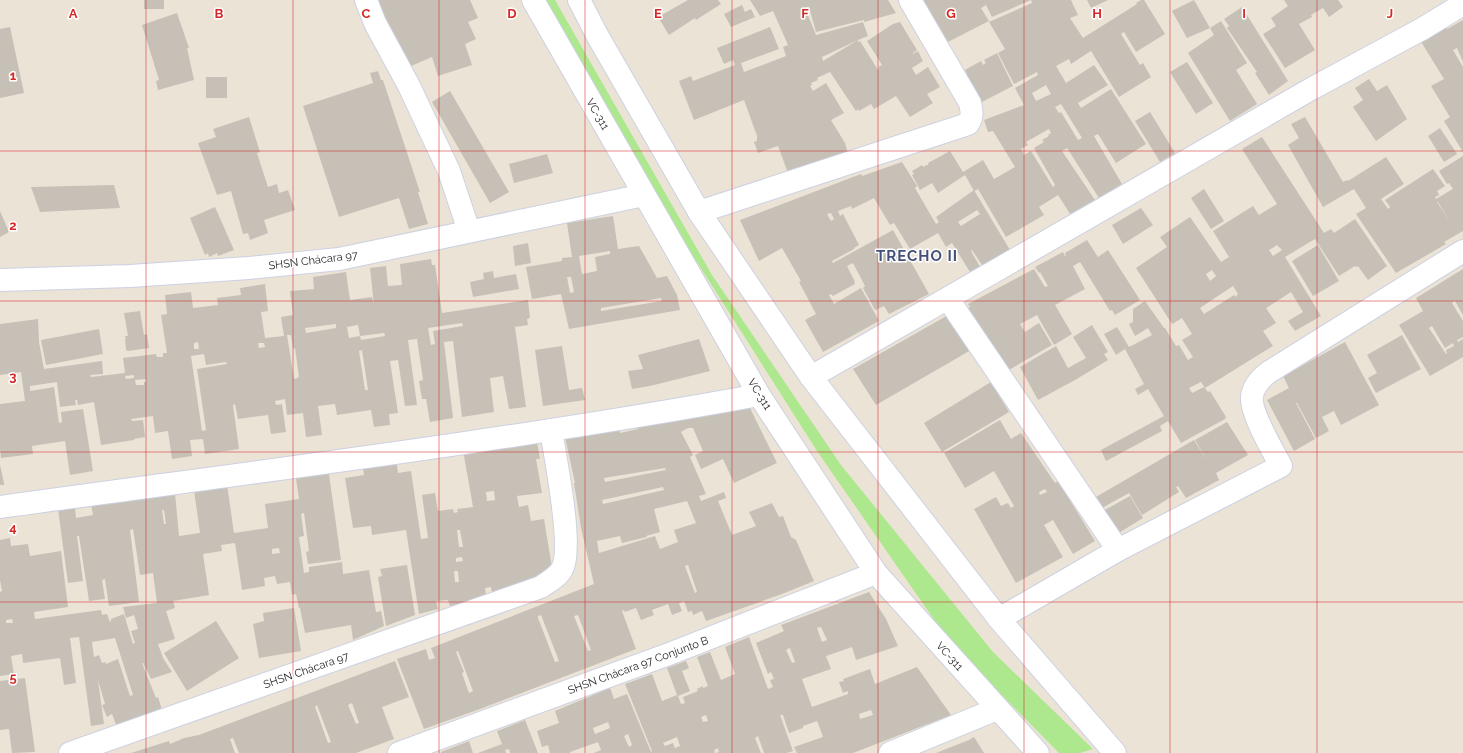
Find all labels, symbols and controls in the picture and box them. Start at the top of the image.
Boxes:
text: A [69,6,78,21]
text: B [215,6,224,21]
text: C [362,6,371,21]
text: D [507,6,517,21]
text: E [654,6,662,21]
text: F [801,6,809,21]
text: G [946,6,956,21]
text: H [1092,6,1102,21]
text: I [1242,6,1246,21]
text: J [1387,6,1393,21]
text: 1 [10,68,17,83]
street label: VC-311 [583,96,612,133]
text: 2 [9,218,17,233]
district label: TRECHO II [876,247,958,265]
street label: SHSN Chácara 97 [268,249,358,272]
text: 3 [9,369,17,384]
street label: VC-311 [745,376,774,412]
text: 4 [9,520,17,535]
street label: SHSN Chácara 97 Conjunto B [566,634,710,697]
street label: VC-311 [933,639,966,674]
street label: SHSN Chácara 97 [262,650,351,691]
text: 5 [9,670,17,685]

